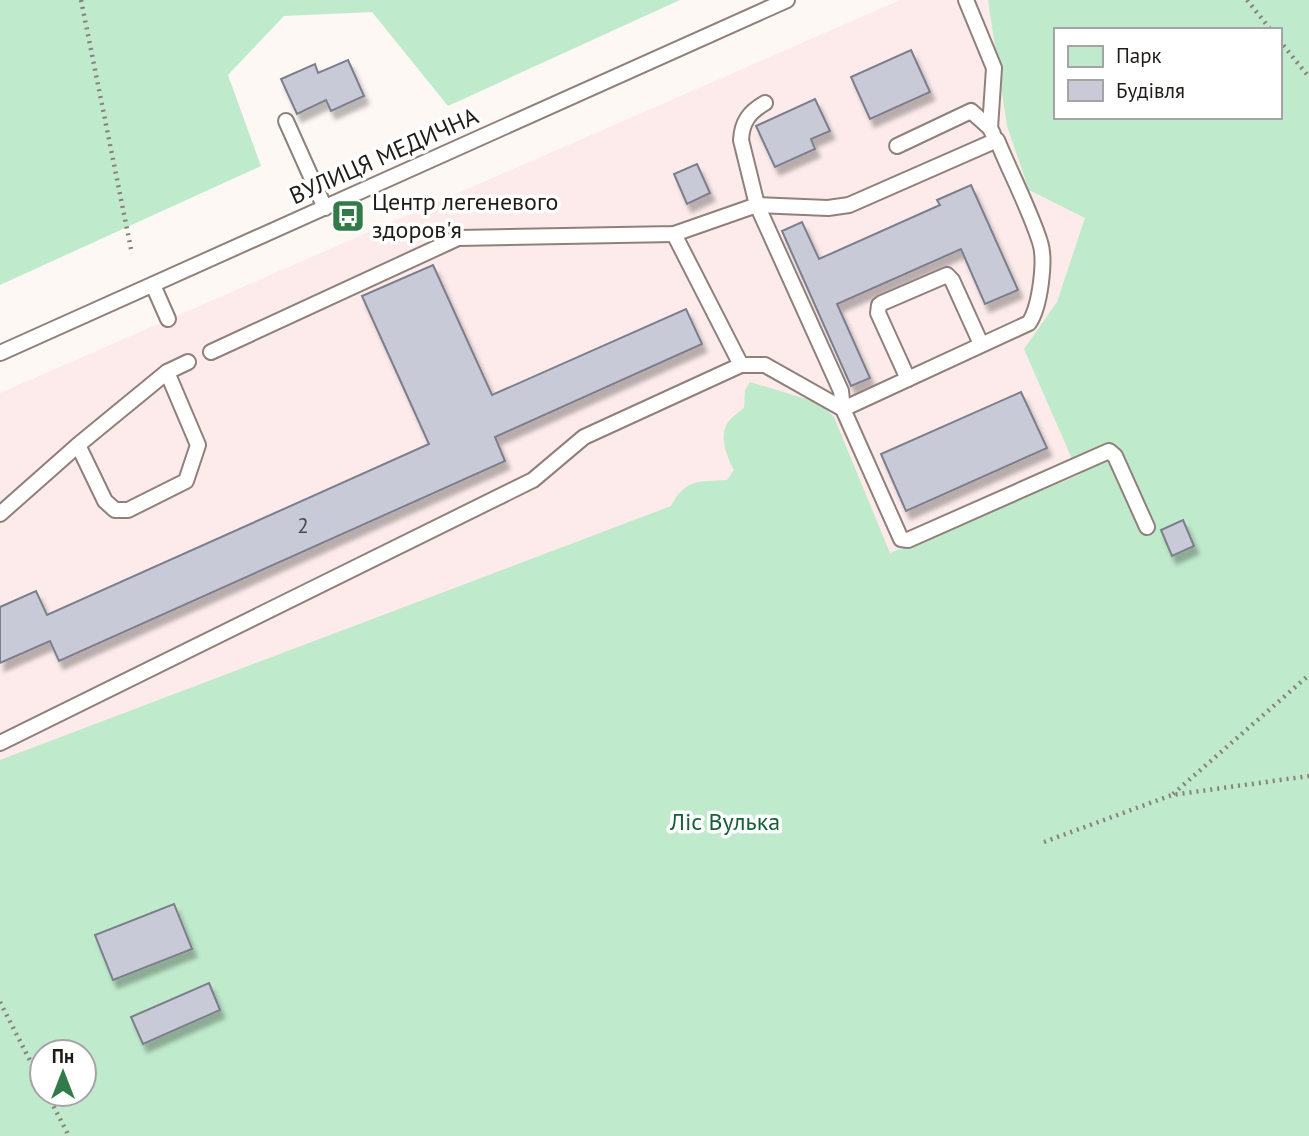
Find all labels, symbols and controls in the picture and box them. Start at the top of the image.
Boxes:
legend [1054,28,1281,119]
text: Парк [1116,42,1162,69]
text: Будівля [1116,77,1185,104]
street label: ВУЛИЦЯ МЕДИЧНА [285,100,483,211]
place label: Центр легеневого здоров'я [372,186,558,245]
bus stop icon: Центр легеневого здоров'я [329,197,367,235]
house number: 2 [297,512,309,539]
park label: Ліс Вулька [669,806,780,837]
north arrow [28,1038,98,1108]
text: Пн [52,1044,74,1068]

